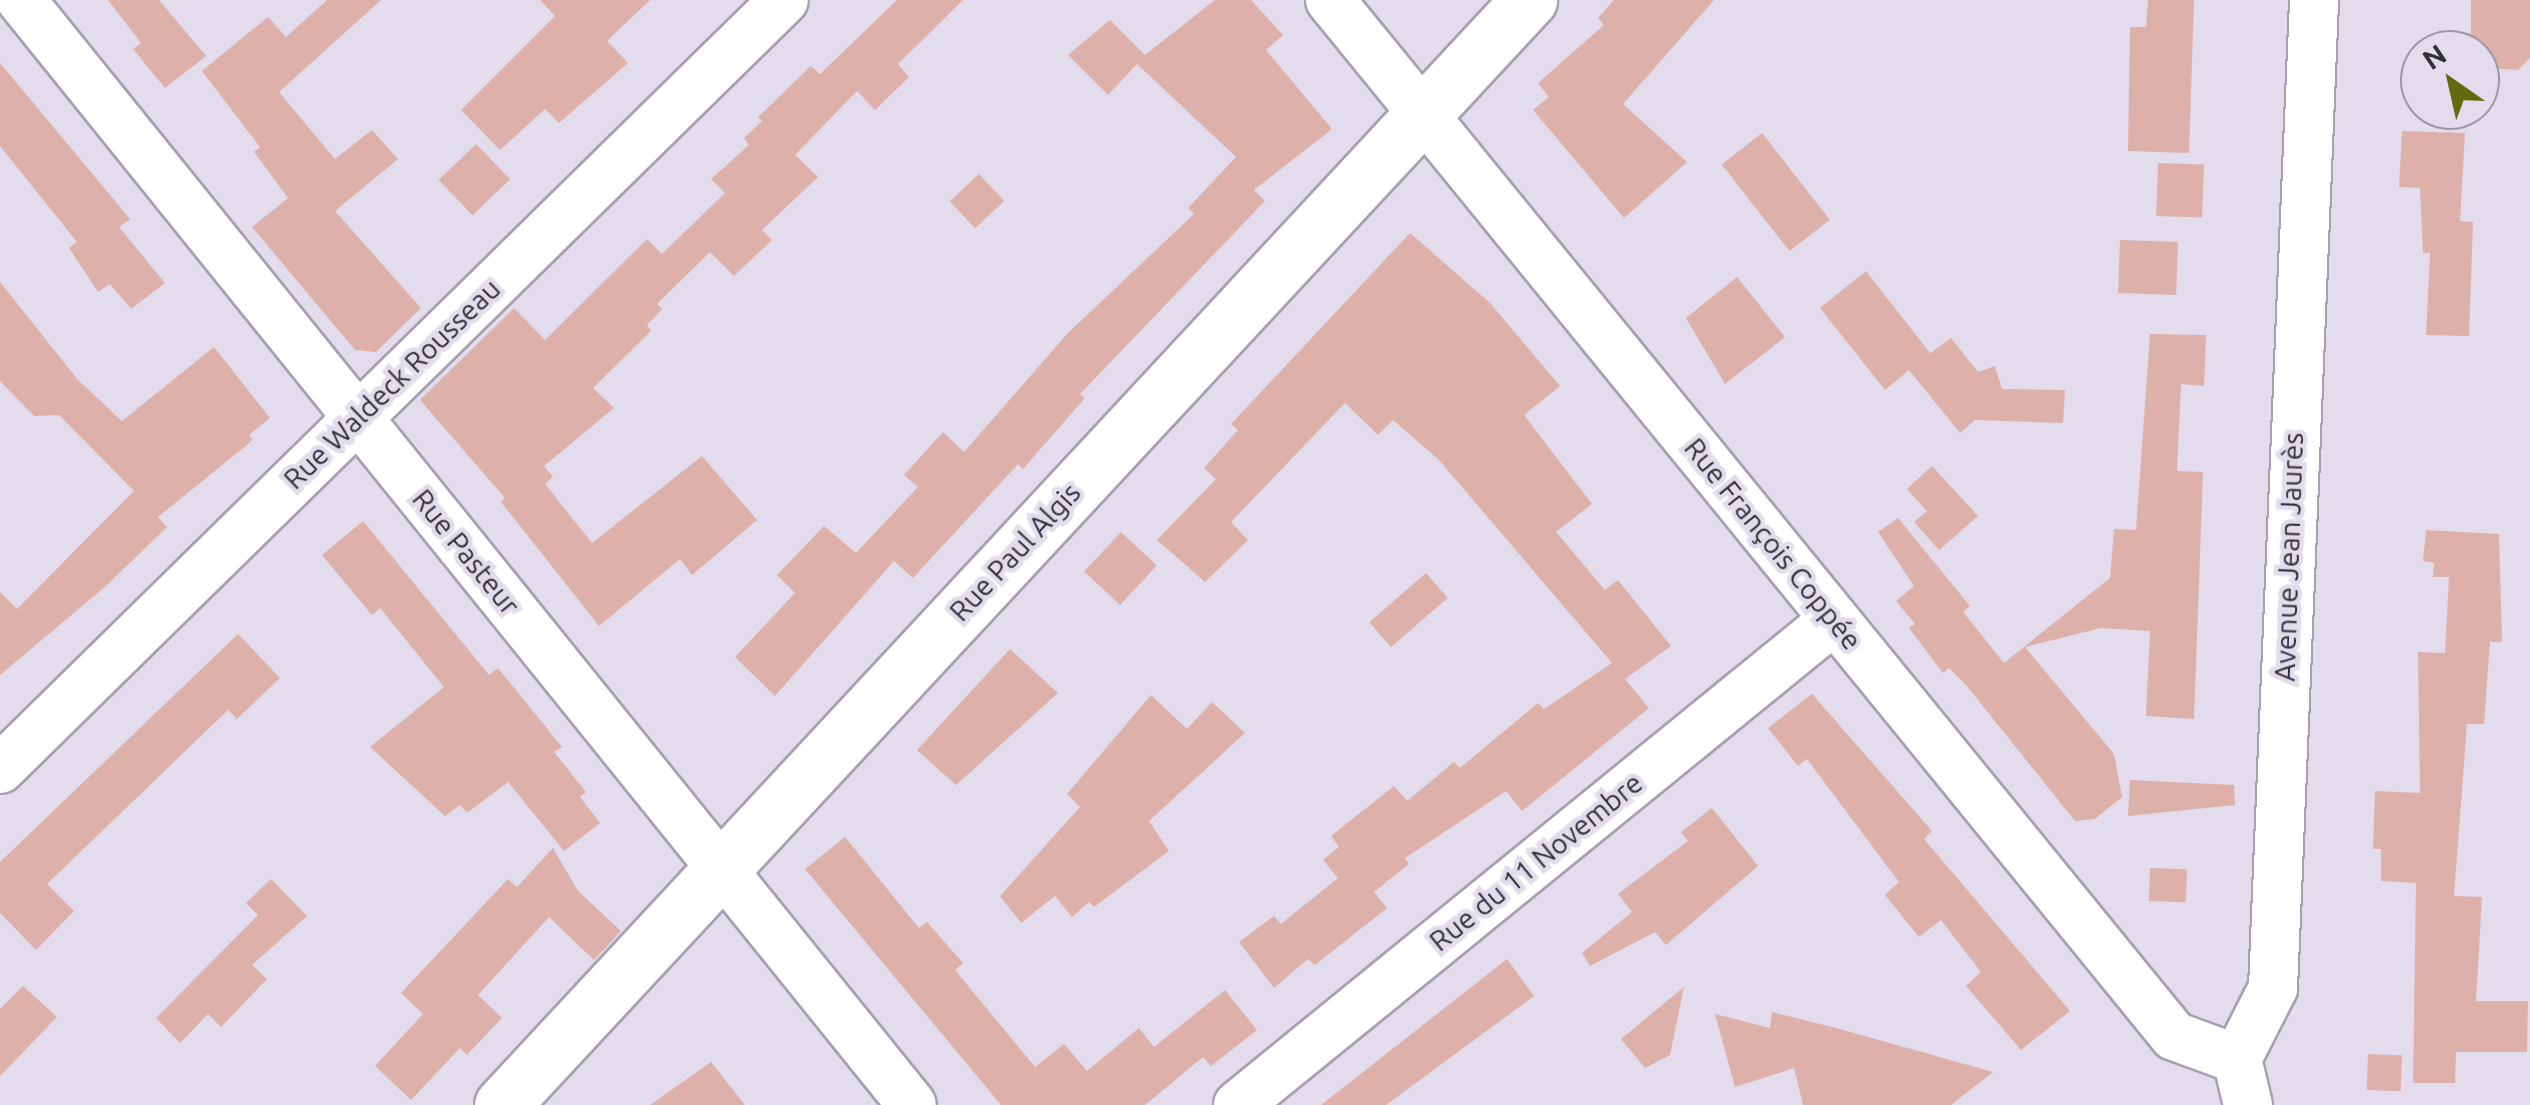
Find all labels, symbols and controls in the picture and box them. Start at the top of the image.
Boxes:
north arrow [2400,30,2500,130]
text: N [2417,38,2451,75]
street label: Rue Waldeck Rousseau [277,272,507,496]
street label: Rue François Coppée [1677,431,1869,657]
street label: Avenue Jean Jaurès [2268,432,2310,682]
street label: Rue Paul Algis [943,476,1087,628]
street label: Rue Pasteur [405,483,527,621]
street label: Rue du 11 Novembre [1423,766,1649,958]

